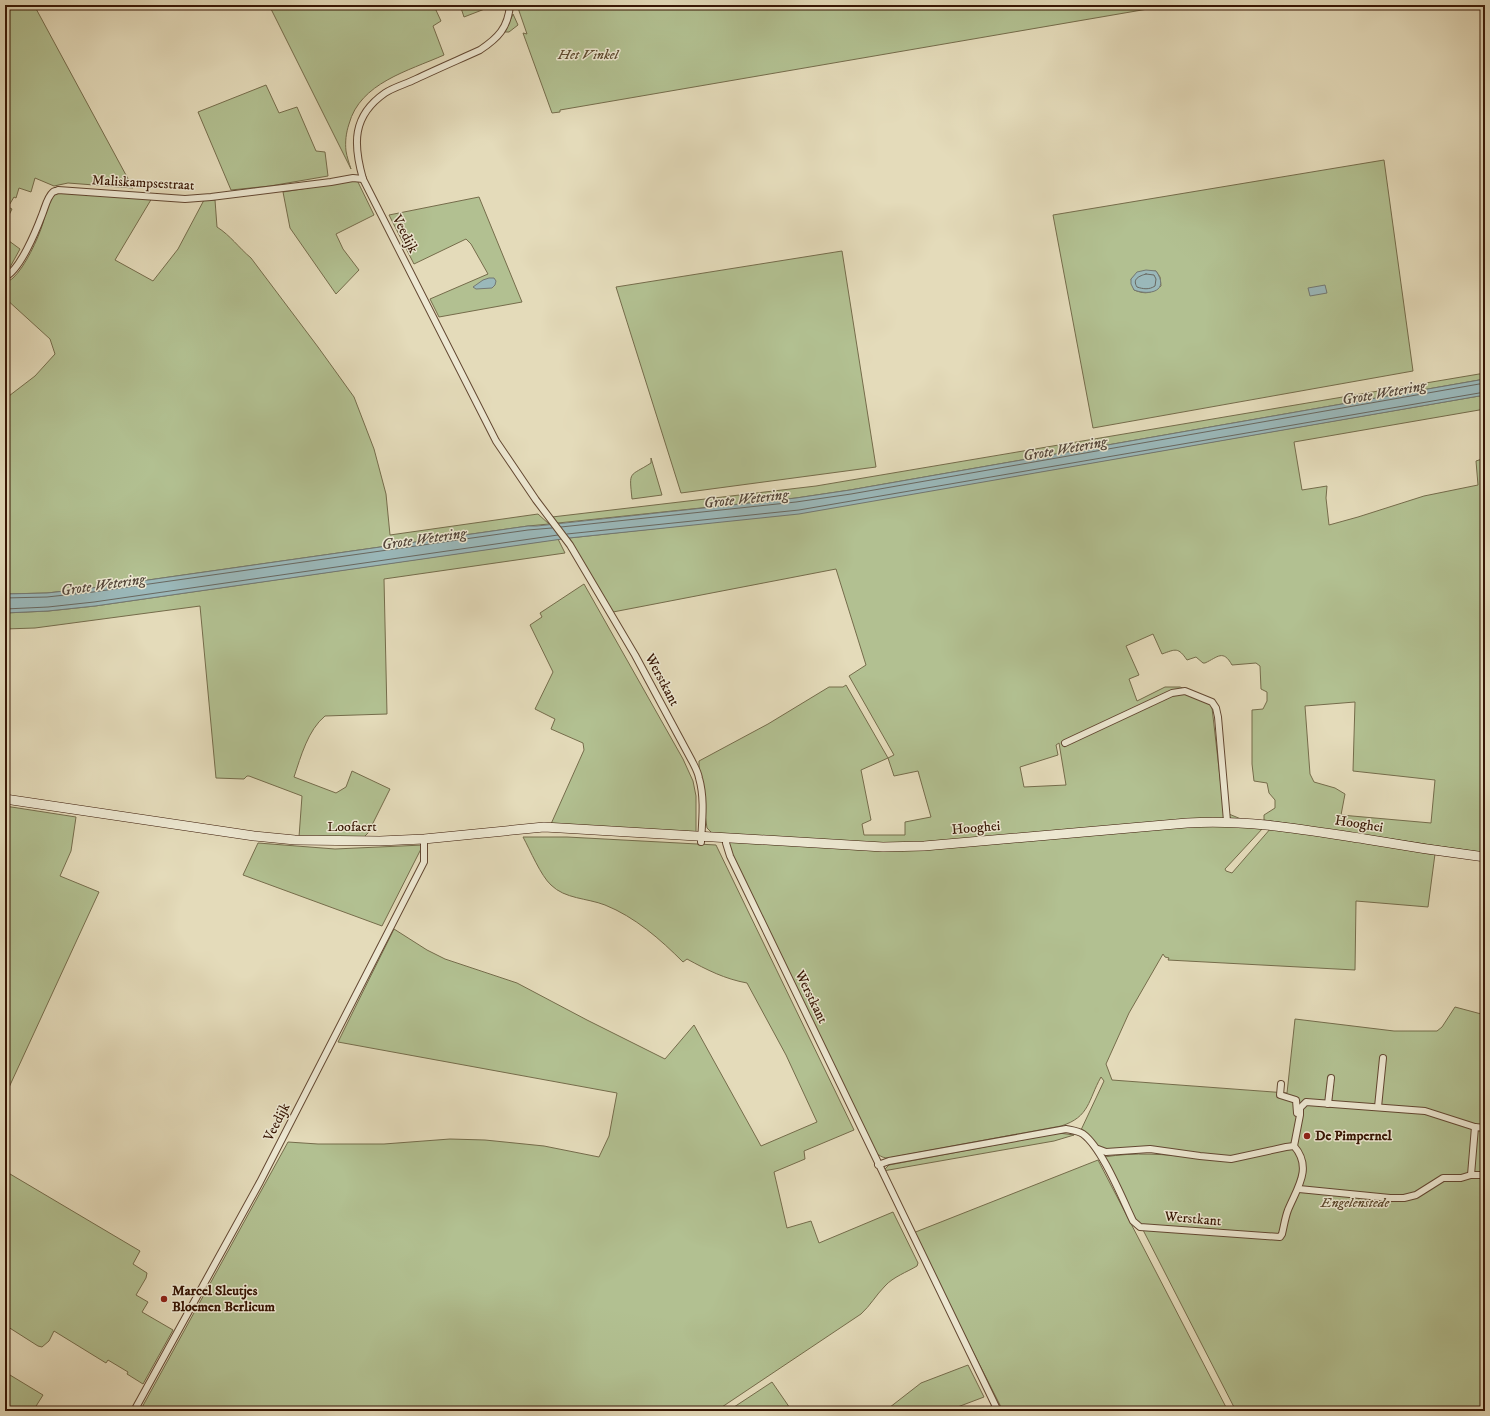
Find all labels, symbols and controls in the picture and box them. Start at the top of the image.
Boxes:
park label: Het Vinkel [557,46,620,64]
street label: Maliskampsestraat [91,171,195,195]
street label: Veedijk [387,211,422,256]
water label: Grote Wetering [1340,376,1429,410]
water label: Grote Wetering [1021,432,1110,466]
water label: Grote Wetering [703,485,791,513]
water label: Grote Wetering [381,523,469,554]
water label: Grote Wetering [60,569,148,600]
street label: Werstkant [640,650,684,710]
street label: Hooghei [1334,811,1385,837]
street label: Hooghei [951,817,1001,839]
street label: Loofaert [327,818,377,836]
street label: Werstkant [790,967,832,1027]
street label: Veedijk [259,1100,294,1145]
place label: De Pimpernel [1315,1127,1393,1145]
marker: De Pimpernel [1302,1131,1312,1141]
park label: Engelenstede [1320,1194,1390,1212]
street label: Werstkant [1163,1207,1223,1230]
place label: Marcel Sleutjes Bloemen Berlicum [172,1282,276,1316]
marker: Marcel Sleutjes Bloemen Berlicum [159,1294,169,1304]

